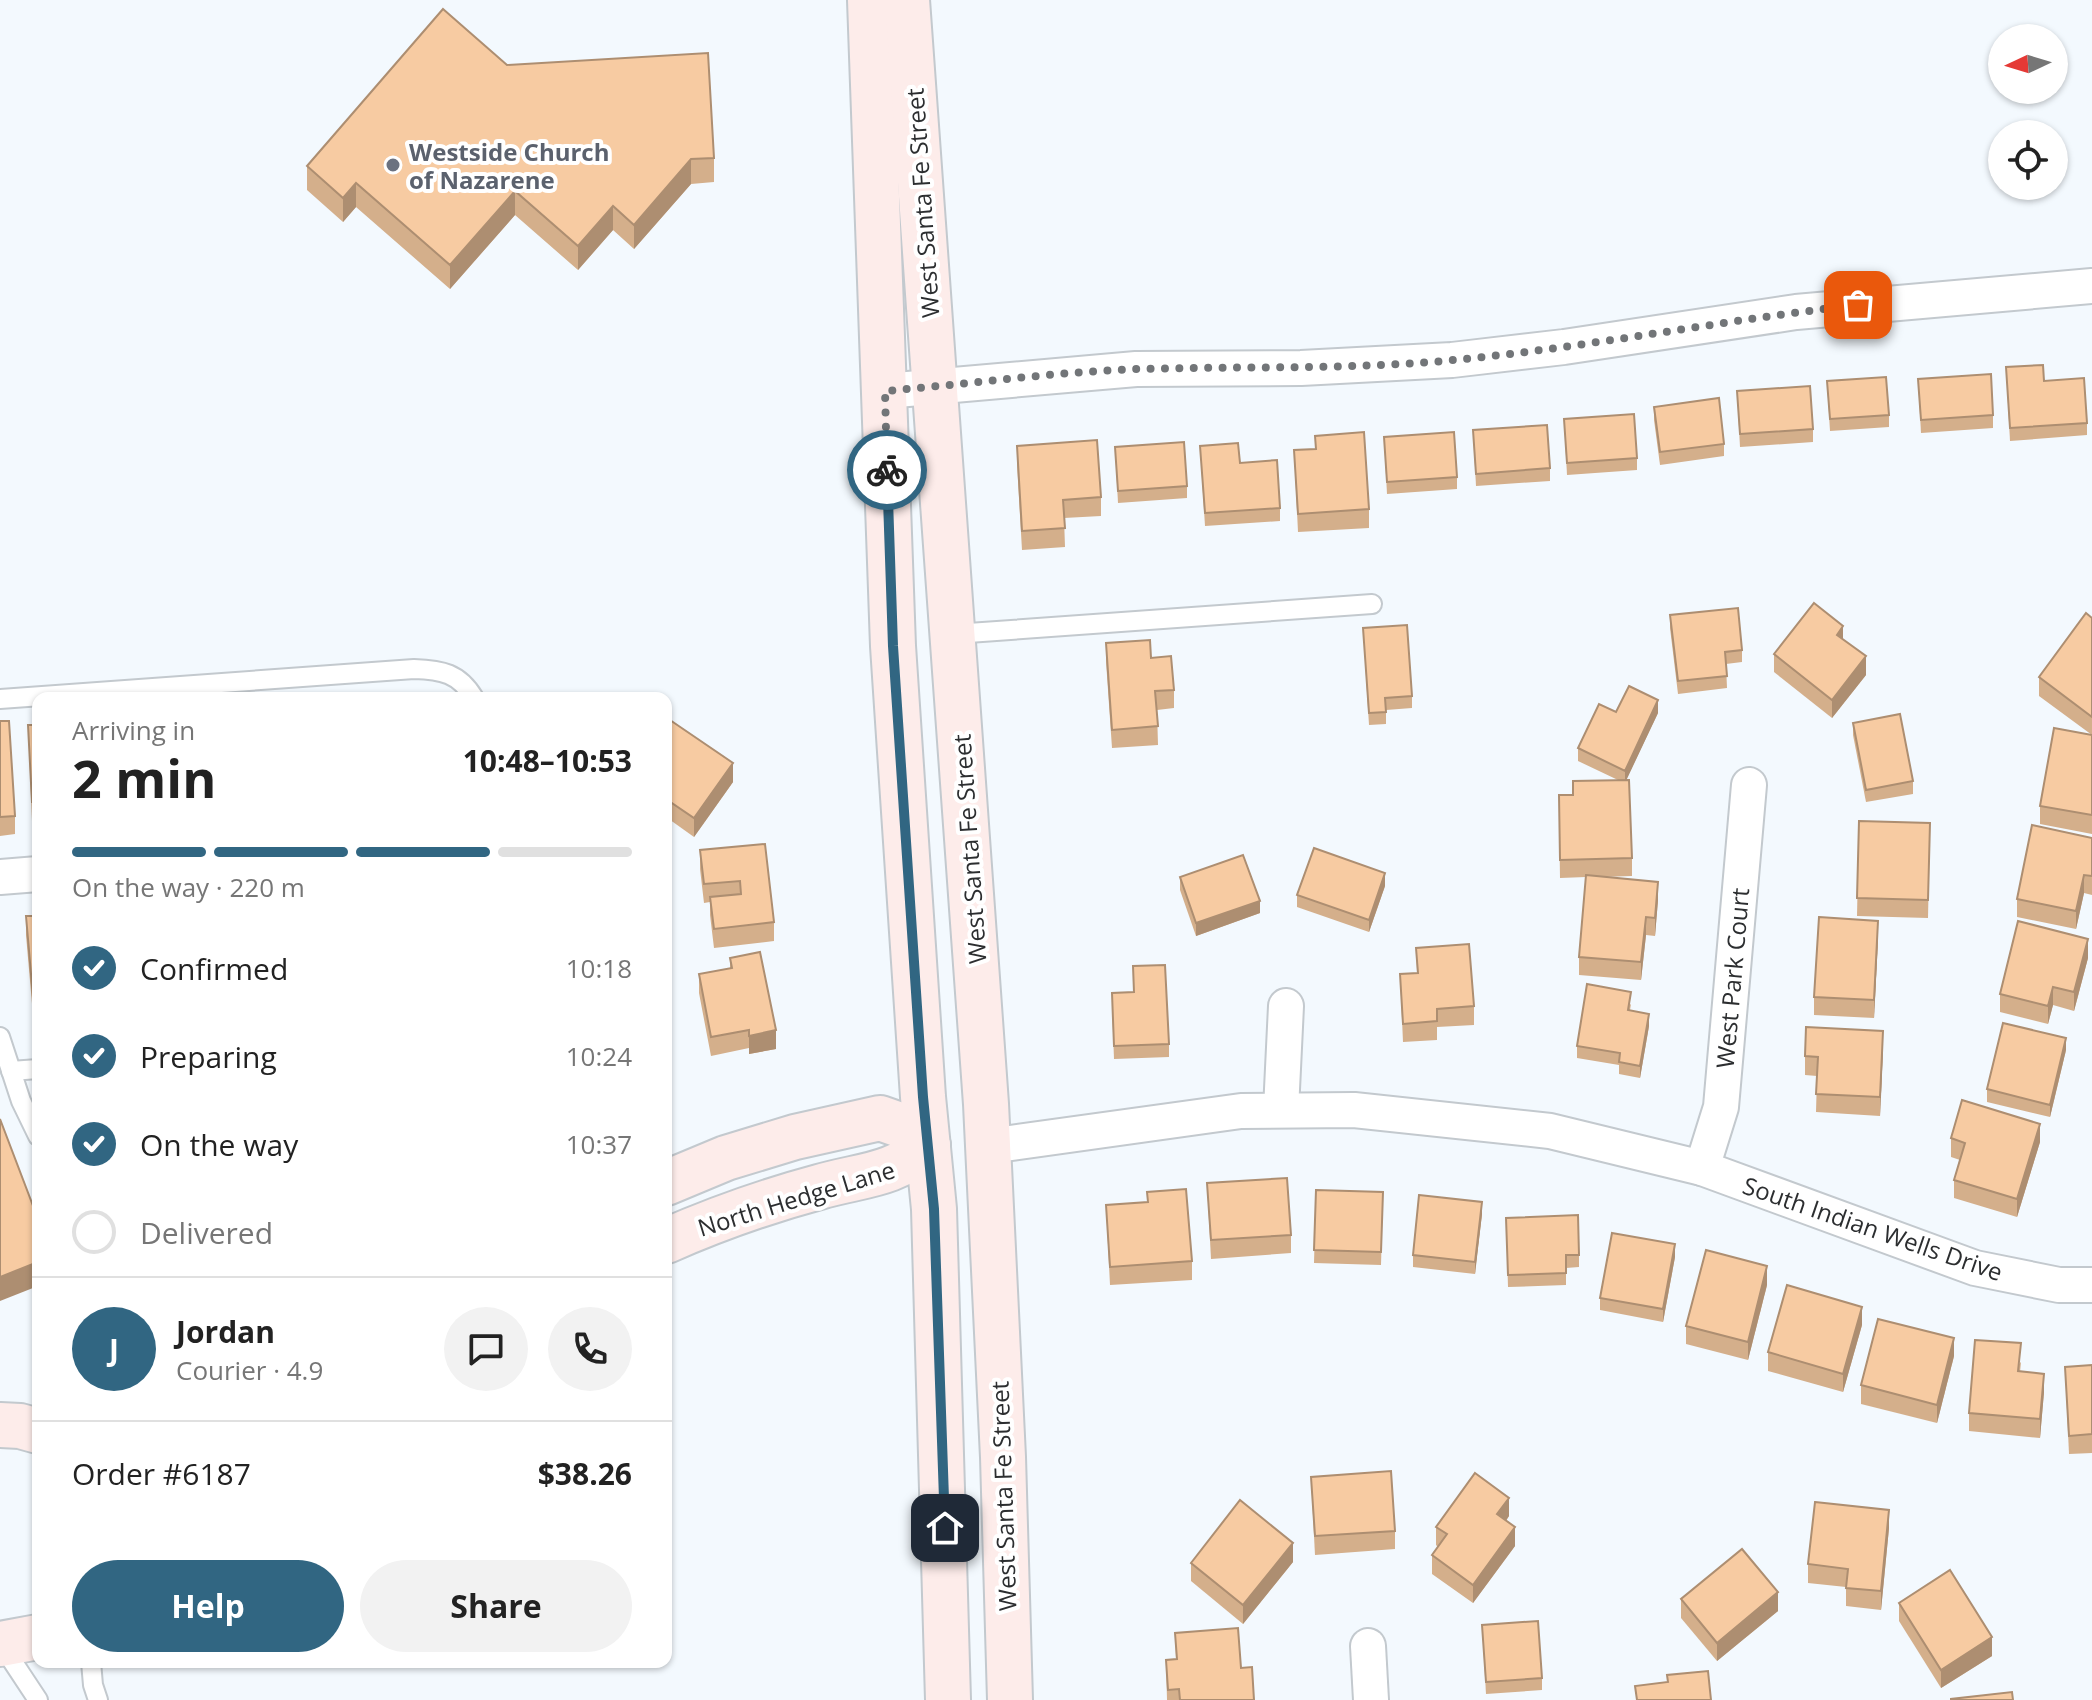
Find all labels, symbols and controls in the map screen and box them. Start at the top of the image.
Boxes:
north arrow [1988,24,2068,104]
map controls [1988,24,2068,200]
street label: West Santa Fe Street [898,87,946,319]
button: locate [1988,120,2068,200]
place label: Westside Church of Nazarene [409,135,609,196]
marker: Westside Church of Nazarene [384,156,402,174]
pin [1824,271,1892,339]
icon: bag [1836,283,1880,327]
courier [847,430,927,510]
icon: bike [865,448,909,492]
text: Arriving in [72,712,195,748]
street label: West Santa Fe Street [945,733,993,965]
text: 10:48–10:53 [463,740,632,781]
text: 2 min [72,742,216,813]
text: On the way · 220 m [72,869,305,905]
street label: West Park Court [1708,886,1756,1070]
icon: check [72,946,116,990]
text: Confirmed [140,948,288,989]
text: 10:18 [566,950,632,986]
icon: check [72,1034,116,1078]
text: Preparing [140,1036,277,1077]
text: 10:24 [566,1038,632,1074]
icon: check [72,1122,116,1166]
text: On the way [140,1124,298,1165]
text: 10:37 [566,1126,632,1162]
street label: North Hedge Lane [693,1152,899,1244]
street label: South Indian Wells Drive [1739,1168,2007,1288]
text: Delivered [140,1212,273,1253]
button: chat [444,1307,528,1391]
button: phone [548,1307,632,1391]
text: Jordan [176,1311,275,1352]
text: J [109,1329,119,1370]
text: Courier · 4.9 [176,1352,323,1388]
street label: West Santa Fe Street [982,1380,1024,1612]
text: Order #6187 [72,1453,251,1494]
text: $38.26 [538,1453,632,1494]
pin [911,1494,979,1562]
icon: home [923,1506,967,1550]
button: Help [72,1560,344,1652]
button: Share [360,1560,632,1652]

